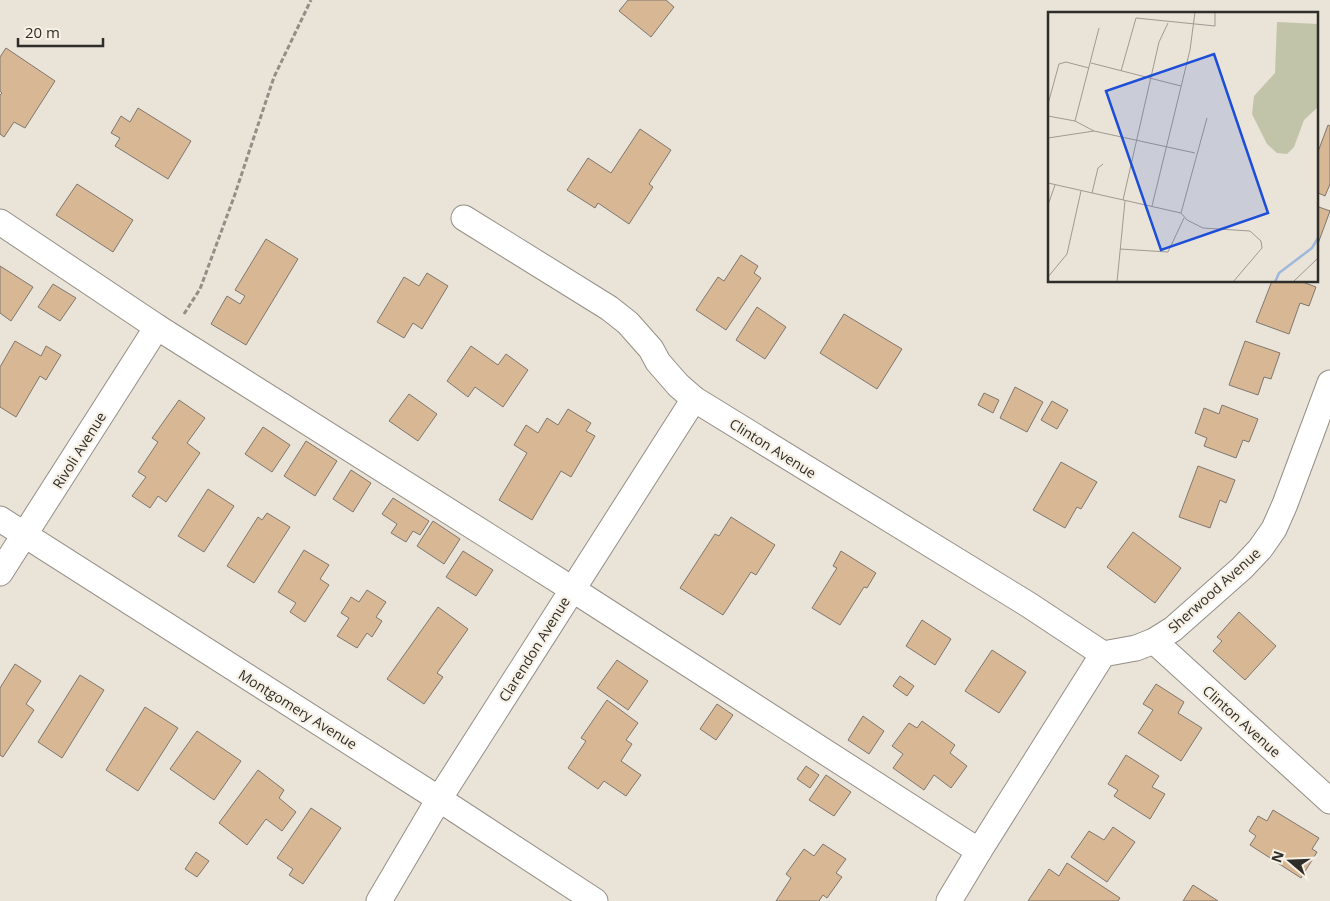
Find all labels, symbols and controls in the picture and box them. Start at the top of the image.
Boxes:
inset map [1048,12,1318,282]
scale bar [18,15,102,47]
text: 20 m [25,22,60,42]
street label: Rivoli Avenue [48,408,110,492]
street label: Clinton Avenue [726,414,820,482]
street label: Sherwood Avenue [1164,543,1264,637]
street label: Clarendon Avenue [494,593,574,705]
street label: Montgomery Avenue [235,665,361,753]
street label: Clinton Avenue [1199,681,1285,761]
north arrow [1265,836,1315,886]
text: N [1266,848,1288,865]

